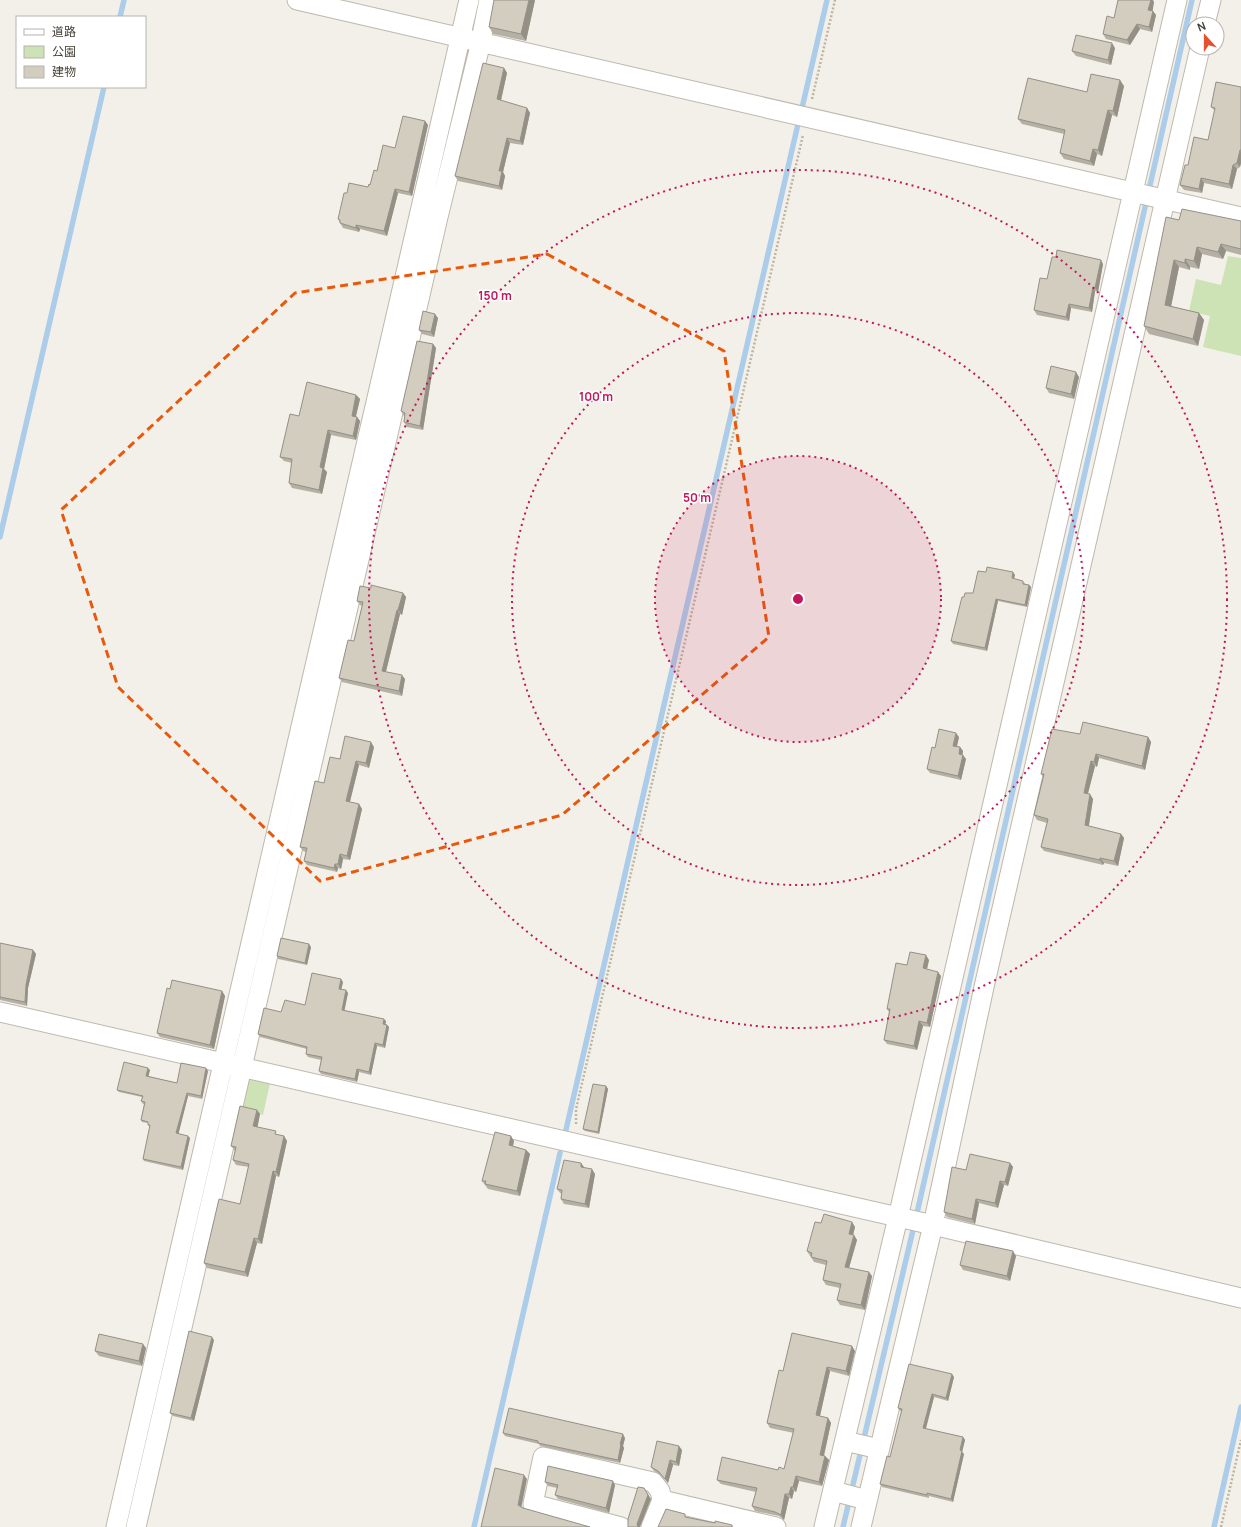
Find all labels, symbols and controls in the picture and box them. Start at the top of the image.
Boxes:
legend [16,16,146,88]
north arrow [1185,16,1225,56]
text: N [1195,18,1208,35]
text: 道路 [52,23,76,40]
text: 公園 [52,43,76,60]
text: 建物 [52,63,76,80]
text: 150 m [478,287,512,304]
text: 100 m [579,388,613,405]
text: 50 m [683,489,711,506]
centre of rings [791,592,805,606]

